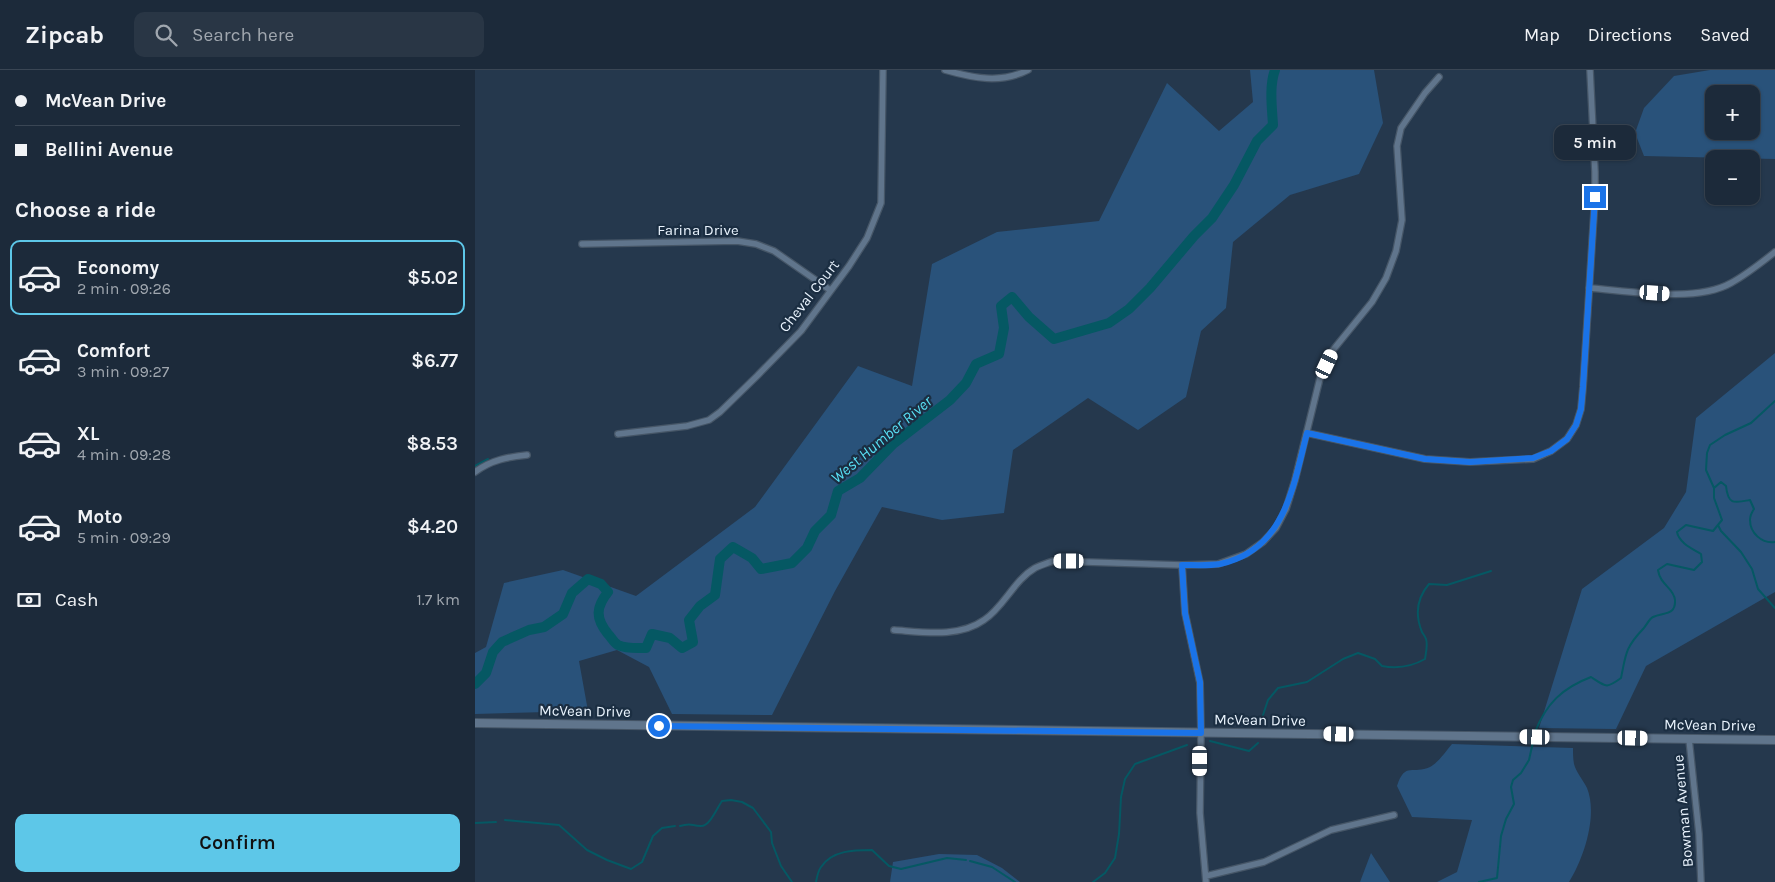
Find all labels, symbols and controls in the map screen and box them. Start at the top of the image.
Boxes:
search box [134,12,484,57]
text: Zipcab [25,21,104,49]
icon: search [152,21,180,49]
text: Search here [192,24,294,46]
text: Map [1524,24,1560,46]
text: Directions [1588,24,1672,46]
text: Saved [1700,24,1750,46]
map controls [1705,85,1760,205]
button: + [1705,85,1760,140]
text: McVean Drive [45,90,166,112]
callout: 5 min [1554,124,1636,160]
text: 5 min [1573,133,1617,152]
text: Bellini Avenue [45,139,173,161]
button: − [1705,150,1760,205]
route end [1584,186,1606,208]
text: Choose a ride [15,197,156,223]
street label: Farina Drive [657,221,739,239]
icon: car [17,255,62,300]
street label: Cheval Court [775,256,843,336]
text: Economy [77,257,159,279]
text: $5.02 [407,267,458,289]
text: 2 min · 09:26 [77,279,171,298]
car [1639,284,1670,302]
icon: car [17,338,62,383]
text: Comfort [77,340,151,362]
car [1313,347,1340,381]
text: $6.77 [411,350,458,372]
text: 3 min · 09:27 [77,362,169,381]
water label: West Humber River [827,391,936,487]
icon: car [17,421,62,466]
text: XL [77,423,99,445]
text: $8.53 [407,433,458,455]
text: 4 min · 09:28 [77,445,171,464]
icon: car [17,504,62,549]
text: Moto [77,506,123,528]
text: $4.20 [407,516,458,538]
text: 5 min · 09:29 [77,528,171,547]
car [1054,554,1084,569]
icon: cash [15,586,43,614]
text: Cash [55,589,99,611]
text: 1.7 km [417,590,460,609]
street label: McVean Drive [539,701,631,721]
street label: McVean Drive [1214,710,1306,730]
route start [648,715,670,737]
street label: McVean Drive [1664,715,1756,735]
car [1323,726,1354,742]
car [1519,729,1550,745]
car [1617,730,1648,746]
car [1192,746,1207,776]
street label: Bowman Avenue [1669,754,1697,868]
button: Confirm [15,814,460,872]

